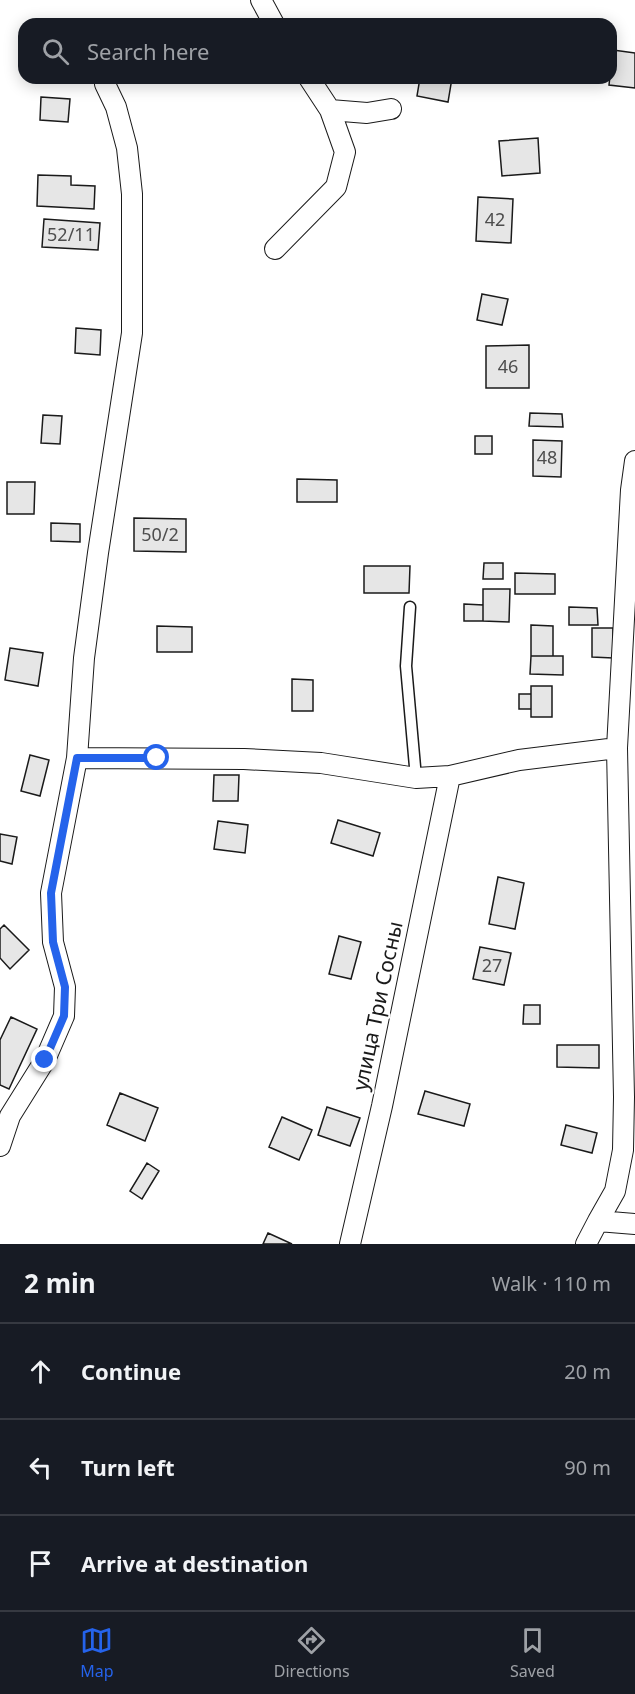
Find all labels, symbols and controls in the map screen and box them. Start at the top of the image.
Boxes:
search box [18,18,617,84]
icon: search [39,35,72,68]
text: Search here [87,36,209,66]
house number: 42 [485,207,505,231]
house number: 52/11 [47,222,95,246]
house number: 46 [498,354,518,378]
house number: 48 [537,445,557,469]
house number: 50/2 [141,522,179,546]
route start [143,744,169,770]
street label: улица Три Сосны [345,919,409,1093]
house number: 27 [482,953,502,977]
route end [31,1046,57,1072]
text: 2 min [24,1265,96,1301]
text: Walk · 110 m [492,1270,611,1297]
icon: ahead [24,1355,57,1388]
text: Continue [81,1356,181,1386]
text: 20 m [564,1358,611,1385]
icon: left [24,1451,57,1484]
text: Turn left [81,1452,175,1482]
text: 90 m [564,1454,611,1481]
icon: arrive [24,1547,57,1580]
text: Arrive at destination [81,1548,308,1578]
tab: Map [80,1624,113,1682]
tab: Directions [274,1624,350,1682]
tab: Saved [510,1624,555,1682]

